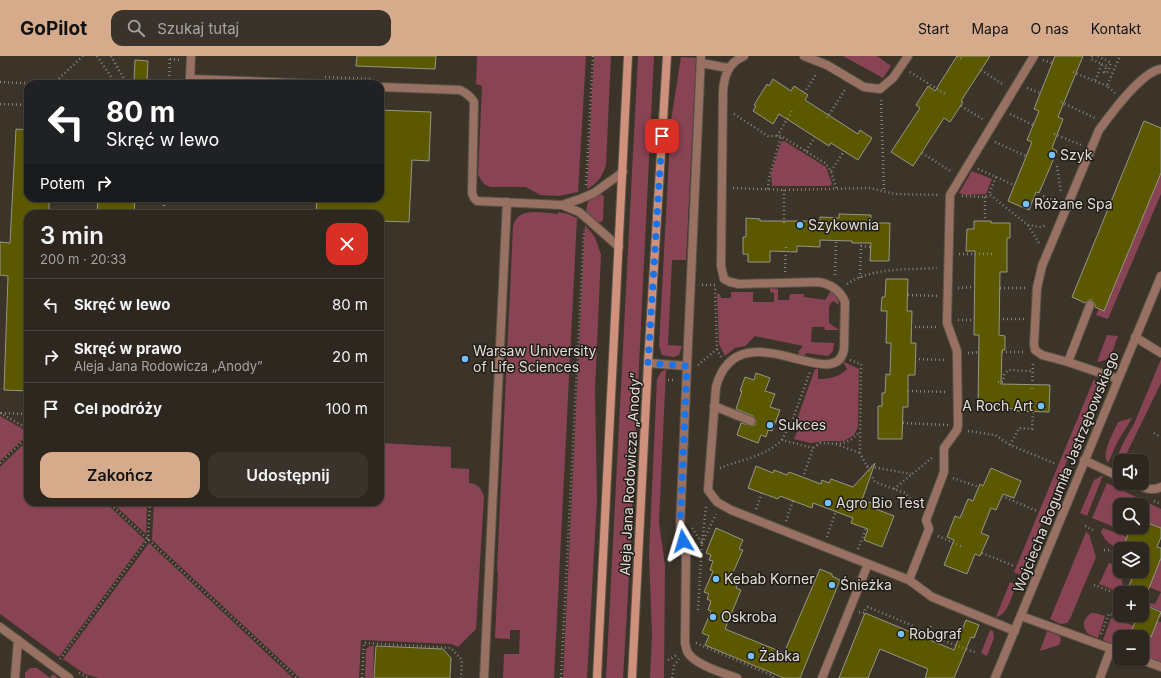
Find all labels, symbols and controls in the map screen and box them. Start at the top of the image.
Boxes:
search box [111,10,391,46]
text: GoPilot [20,17,87,40]
icon: search [125,17,147,39]
text: Szukaj tutaj [157,19,239,38]
text: Start [918,20,949,37]
text: Mapa [971,20,1009,37]
text: O nas [1031,20,1069,37]
text: Kontakt [1091,20,1141,37]
text: 80 m [106,95,175,129]
icon: left [40,96,92,148]
pin [645,119,679,153]
icon: arrive [651,125,673,147]
text: Skręć w lewo [106,129,219,150]
place label: Szyk [1060,146,1093,163]
marker: Szyk [1047,150,1057,160]
icon: right [93,172,115,194]
text: Potem [40,174,85,193]
place label: Różane Spa [1034,195,1113,212]
marker: Różane Spa [1021,199,1031,209]
place label: Szykownia [808,216,879,233]
marker: Szykownia [795,220,805,230]
text: 3 min [40,221,104,250]
button: close [326,223,368,265]
text: 200 m · 20:33 [40,251,126,267]
icon: left [40,294,62,316]
text: Skręć w lewo [74,295,170,314]
text: 80 m [332,295,368,314]
text: Skręć w prawo [74,339,182,358]
place label: Warsaw University of Life Sciences [473,342,597,375]
icon: right [40,346,62,368]
text: 20 m [332,347,368,366]
street label: Wojciecha Bogumiła Jastrzębowskiego [1009,349,1122,595]
marker: Warsaw University of Life Sciences [460,354,470,364]
text: Aleja Jana Rodowicza „Anody” [74,358,263,374]
street label: Aleja Jana Rodowicza „Anody” [616,372,643,576]
place label: A Roch Art [962,397,1033,414]
icon: arrive [40,398,62,420]
text: Cel podróży [74,399,162,418]
text: 100 m [326,399,368,418]
marker: A Roch Art [1036,401,1046,411]
place label: Sukces [778,416,826,433]
marker: Sukces [765,420,775,430]
button: Zakończ [40,452,200,498]
button: Udostępnij [208,452,368,498]
map controls [1113,454,1149,666]
button: sound [1113,454,1149,490]
place label: Agro Bio Test [836,494,925,511]
marker: Agro Bio Test [823,498,833,508]
button: search [1113,498,1149,534]
position arrow [662,520,704,562]
button: layers [1113,542,1149,578]
place label: Kebab Korner [724,570,815,587]
marker: Kebab Korner [711,574,721,584]
place label: Śnieżka [840,576,892,593]
marker: Śnieżka [827,580,837,590]
button: + [1113,586,1149,622]
place label: Oskroba [721,608,777,625]
marker: Oskroba [708,612,718,622]
place label: Robgraf [909,625,962,642]
marker: Robgraf [896,629,906,639]
button: − [1113,630,1149,666]
place label: Żabka [759,647,800,664]
marker: Żabka [746,651,756,661]

